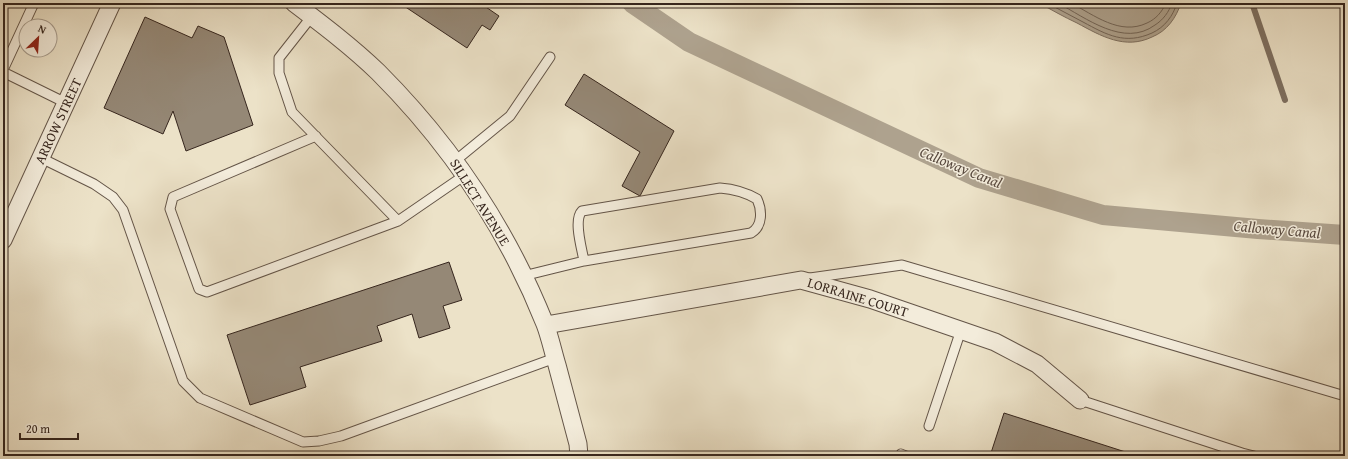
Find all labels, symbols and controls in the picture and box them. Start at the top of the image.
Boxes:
north arrow [18,18,58,58]
text: N [36,20,50,38]
street label: ARROW STREET [29,75,87,167]
water label: Calloway Canal [917,141,1006,193]
street label: SILLECT AVENUE [445,155,515,249]
water label: Calloway Canal [1233,215,1322,243]
street label: LORRAINE COURT [805,272,911,322]
scale bar [20,415,78,441]
text: 20 m [26,420,50,437]

